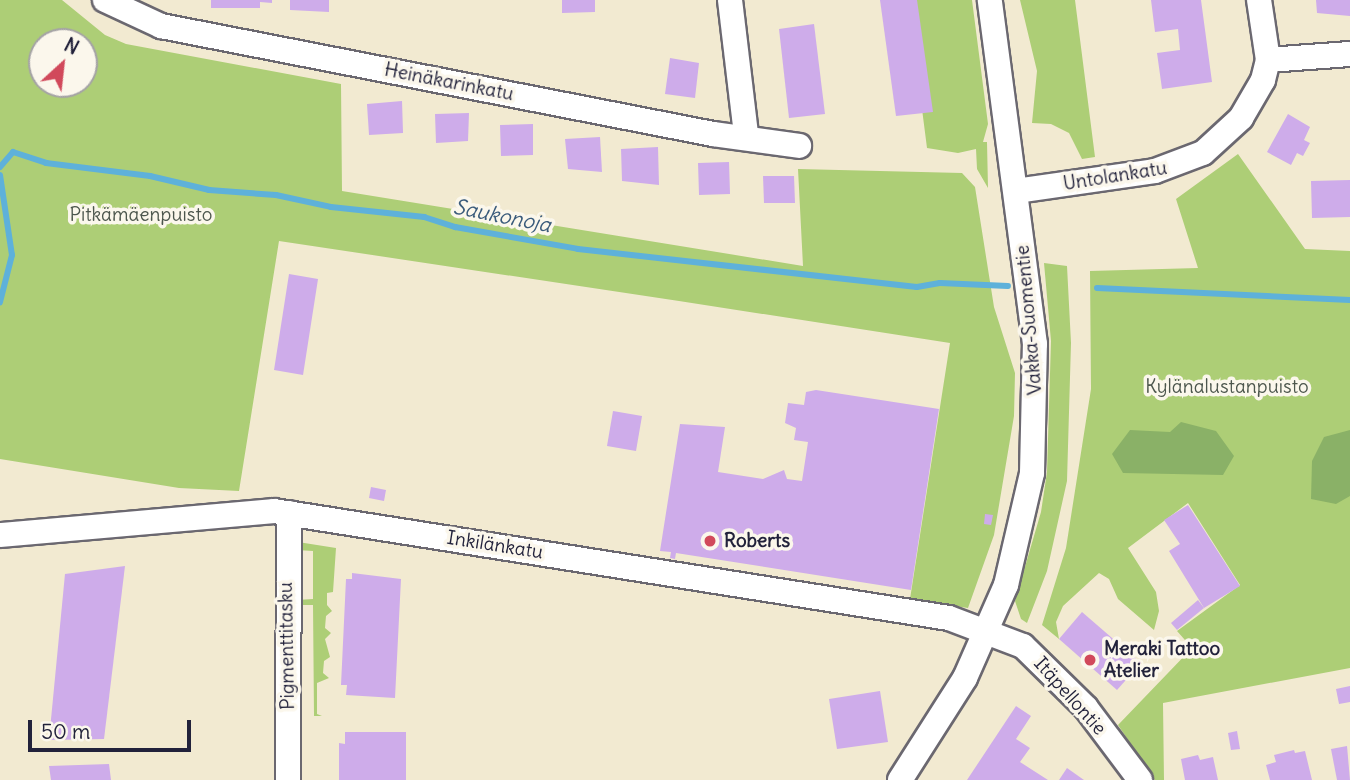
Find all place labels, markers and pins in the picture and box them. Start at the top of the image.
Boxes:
place label: Roberts [724,530,790,552]
marker: Roberts [702,533,718,549]
place label: Meraki Tattoo Atelier [1104,638,1220,682]
marker: Meraki Tattoo Atelier [1082,652,1098,668]

